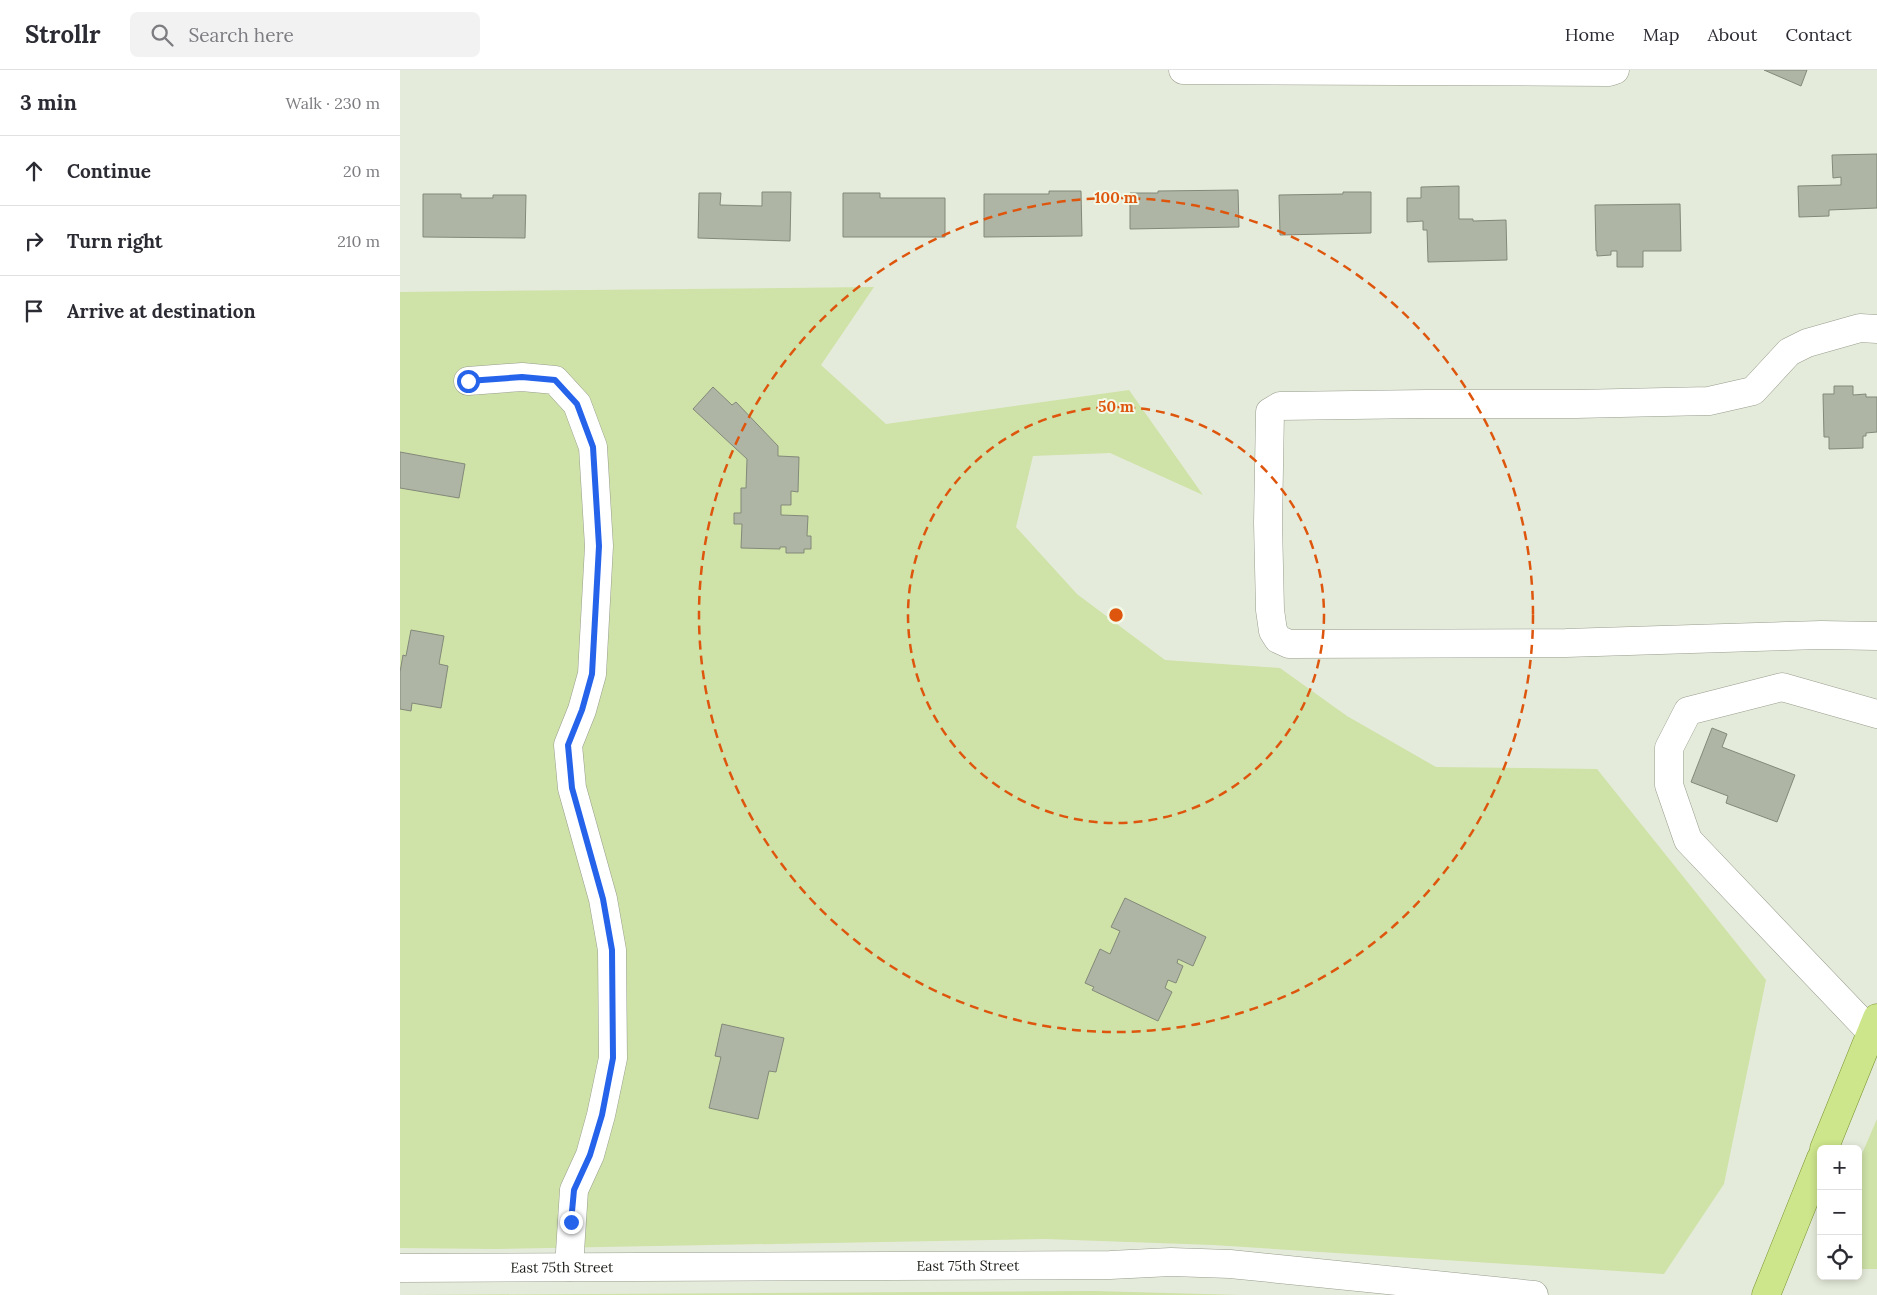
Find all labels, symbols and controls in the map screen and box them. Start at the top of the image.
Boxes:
search box [130,12,480,57]
text: Strollr [25,19,100,50]
icon: search [148,21,176,49]
text: Search here [188,23,294,47]
text: Home [1565,23,1615,46]
text: Map [1643,23,1679,46]
text: About [1707,23,1757,46]
text: Contact [1785,23,1852,46]
text: 3 min [20,89,77,116]
text: Walk · 230 m [285,93,380,113]
icon: ahead [20,157,48,185]
text: Continue [67,159,151,183]
text: 20 m [343,161,380,181]
text: 100 m [1095,188,1138,207]
icon: right [20,227,48,255]
text: Turn right [67,229,163,253]
text: 210 m [337,231,380,251]
icon: arrive [20,297,48,325]
text: Arrive at destination [67,299,256,323]
route start [457,370,480,393]
text: 50 m [1098,397,1134,416]
centre of rings [1107,606,1125,624]
map controls [1817,1145,1862,1280]
button: + [1817,1145,1862,1190]
button: − [1817,1190,1862,1235]
route end [560,1211,583,1234]
button: locate [1817,1235,1862,1280]
street label: East 75th Street [917,1256,1020,1275]
street label: East 75th Street [511,1258,614,1277]

